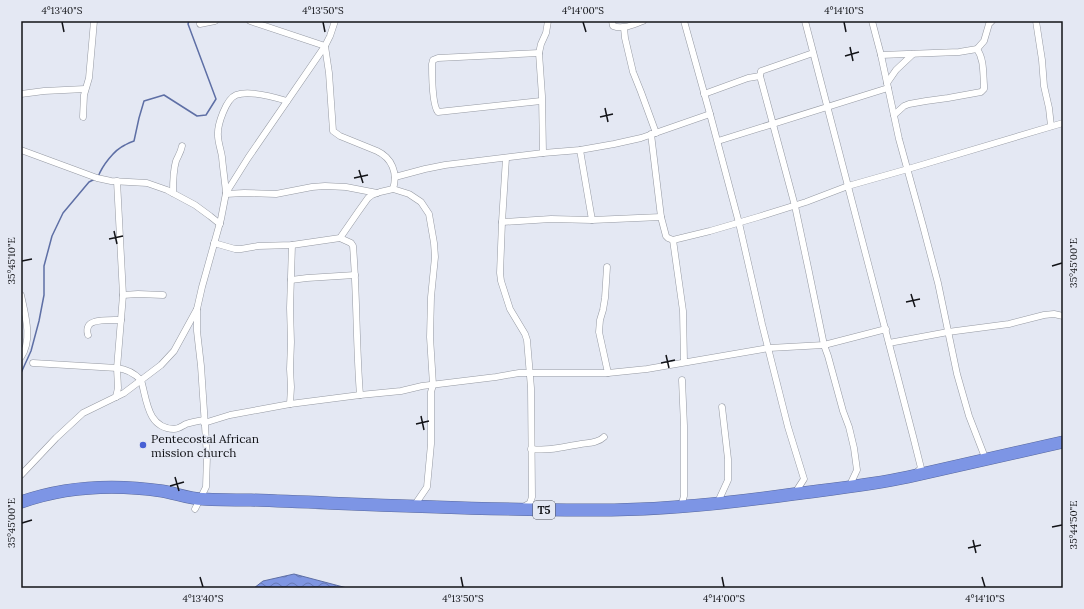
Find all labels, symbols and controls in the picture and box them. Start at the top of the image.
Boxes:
text: 4°13'40"S [42,4,83,17]
text: 4°13'50"S [302,4,344,17]
text: 4°14'00"S [562,4,604,17]
text: 4°14'10"S [824,4,864,17]
text: 35°45'10"E [5,237,18,285]
text: 35°45'00"E [1067,238,1080,288]
place label: Pentecostal African mission church [151,431,259,460]
marker: Pentecostal African mission church [138,440,148,450]
text: 35°45'00"E [5,498,18,548]
road number: T5 [533,501,555,519]
text: 35°44'50"E [1067,501,1080,549]
text: 4°13'40"S [183,592,224,605]
text: 4°13'50"S [442,592,484,605]
text: 4°14'00"S [703,592,745,605]
text: 4°14'10"S [965,592,1005,605]

